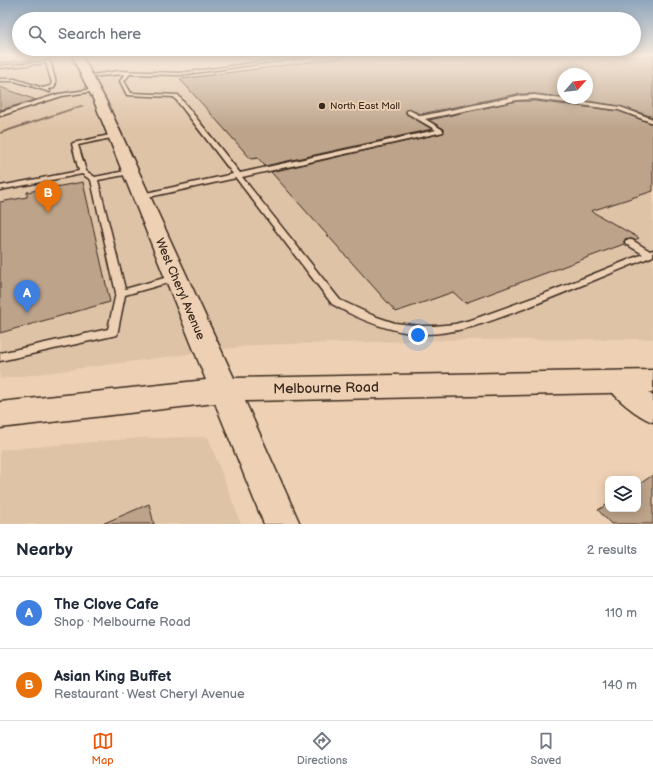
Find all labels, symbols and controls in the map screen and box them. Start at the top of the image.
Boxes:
search box [12,12,641,56]
icon: search [26,23,48,45]
text: Search here [58,25,141,44]
north arrow [557,68,593,104]
place label: North East Mall [330,100,400,112]
marker: North East Mall [317,101,327,111]
pin: B [35,180,61,213]
street label: West Cheryl Avenue [152,236,208,342]
pin: A [14,280,40,313]
your location [408,325,428,345]
street label: Melbourne Road [273,379,379,397]
map controls [605,476,641,512]
button: layers [605,476,641,512]
text: Nearby [16,540,73,560]
text: 2 results [587,542,637,558]
text: The Clove Cafe [54,595,159,614]
text: A [25,605,33,621]
text: 110 m [605,605,637,621]
text: Shop · Melbourne Road [54,614,191,630]
text: Asian King Buffet [54,667,171,686]
text: B [24,677,34,693]
text: 140 m [602,677,637,693]
text: Restaurant · West Cheryl Avenue [54,686,245,702]
tab: Map [92,730,114,767]
tab: Directions [297,730,347,767]
tab: Saved [531,730,561,767]

